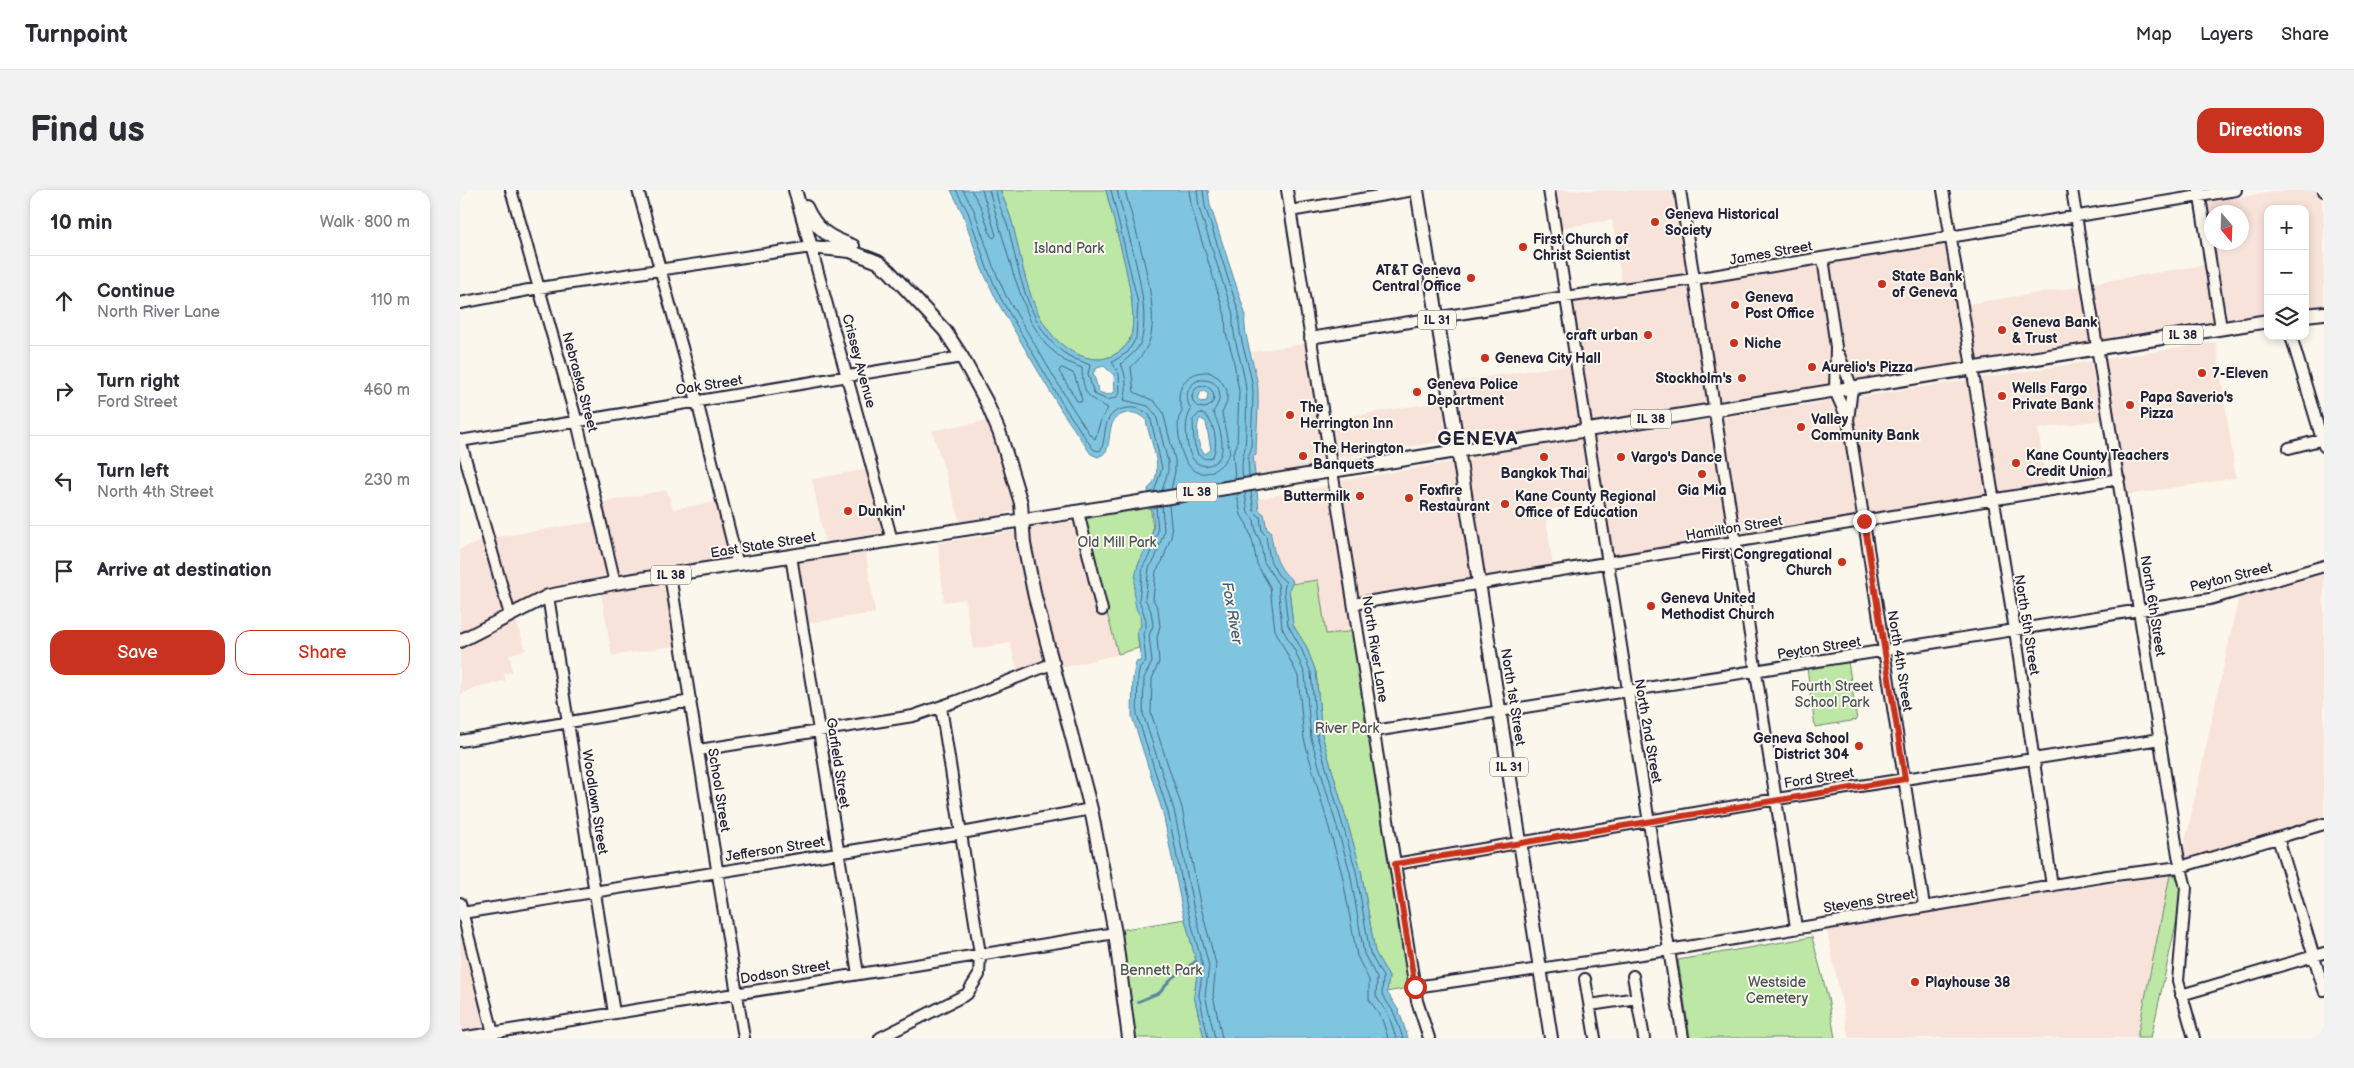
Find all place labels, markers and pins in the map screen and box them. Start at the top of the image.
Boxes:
place label: Geneva Historical Society [1665,206,1779,239]
marker: Geneva Historical Society [1649,216,1661,228]
place label: First Church of Christ Scientist [1533,231,1630,264]
marker: First Church of Christ Scientist [1517,241,1529,253]
place label: AT&T Geneva Central Office [1372,262,1461,295]
place label: State Bank of Geneva [1892,268,1963,301]
marker: AT&T Geneva Central Office [1465,272,1477,284]
marker: State Bank of Geneva [1876,278,1888,290]
place label: Geneva Post Office [1745,289,1814,322]
marker: Geneva Post Office [1729,299,1741,311]
place label: Geneva Bank & Trust [2012,314,2098,347]
marker: Geneva Bank & Trust [1996,324,2008,336]
place label: craft urban [1566,327,1638,344]
marker: craft urban [1642,329,1654,341]
place label: Niche [1744,335,1781,352]
marker: Niche [1728,337,1740,349]
place label: Geneva City Hall [1495,350,1601,367]
marker: Geneva City Hall [1479,352,1491,364]
place label: Aurelio's Pizza [1821,359,1913,376]
marker: Aurelio's Pizza [1806,361,1818,373]
place label: 7-Eleven [2212,365,2269,382]
marker: 7-Eleven [2196,367,2208,379]
place label: Stockholm's [1656,370,1732,387]
marker: Stockholm's [1736,372,1748,384]
place label: Geneva Police Department [1427,376,1518,409]
place label: Wells Fargo Private Bank [2012,380,2094,413]
marker: Geneva Police Department [1411,386,1423,398]
place label: Papa Saverio's Pizza [2140,389,2233,422]
marker: Wells Fargo Private Bank [1996,390,2008,402]
place label: The Herrington Inn [1300,399,1393,432]
marker: Papa Saverio's Pizza [2124,399,2136,411]
marker: The Herrington Inn [1284,409,1296,421]
place label: Valley Community Bank [1811,411,1920,444]
marker: Valley Community Bank [1795,421,1807,433]
place label: The Herington Banquets [1313,440,1404,473]
place label: Kane County Teachers Credit Union [2026,447,2169,480]
place label: Vargo's Dance [1631,449,1722,466]
marker: The Herington Banquets [1297,450,1309,462]
marker: Bangkok Thai [1538,451,1550,463]
marker: Vargo's Dance [1615,451,1627,463]
marker: Kane County Teachers Credit Union [2010,457,2022,469]
place label: Bangkok Thai [1501,465,1587,482]
marker: Gia Mia [1696,468,1708,480]
place label: Foxfire Restaurant [1419,482,1490,515]
place label: Gia Mia [1677,482,1727,499]
place label: Buttermilk [1283,488,1351,505]
place label: Kane County Regional Office of Education [1515,488,1656,521]
marker: Buttermilk [1354,490,1366,502]
marker: Foxfire Restaurant [1403,492,1415,504]
marker: Kane County Regional Office of Education [1499,498,1511,510]
place label: Dunkin' [858,503,905,520]
marker: Dunkin' [842,505,854,517]
place label: First Congregational Church [1701,546,1832,579]
marker: First Congregational Church [1836,556,1848,568]
place label: Geneva United Methodist Church [1661,590,1774,623]
marker: Geneva United Methodist Church [1645,600,1657,612]
place label: Geneva School District 304 [1753,730,1850,763]
marker: Geneva School District 304 [1853,740,1865,752]
place label: Playhouse 38 [1925,974,2011,991]
marker: Playhouse 38 [1909,976,1921,988]

